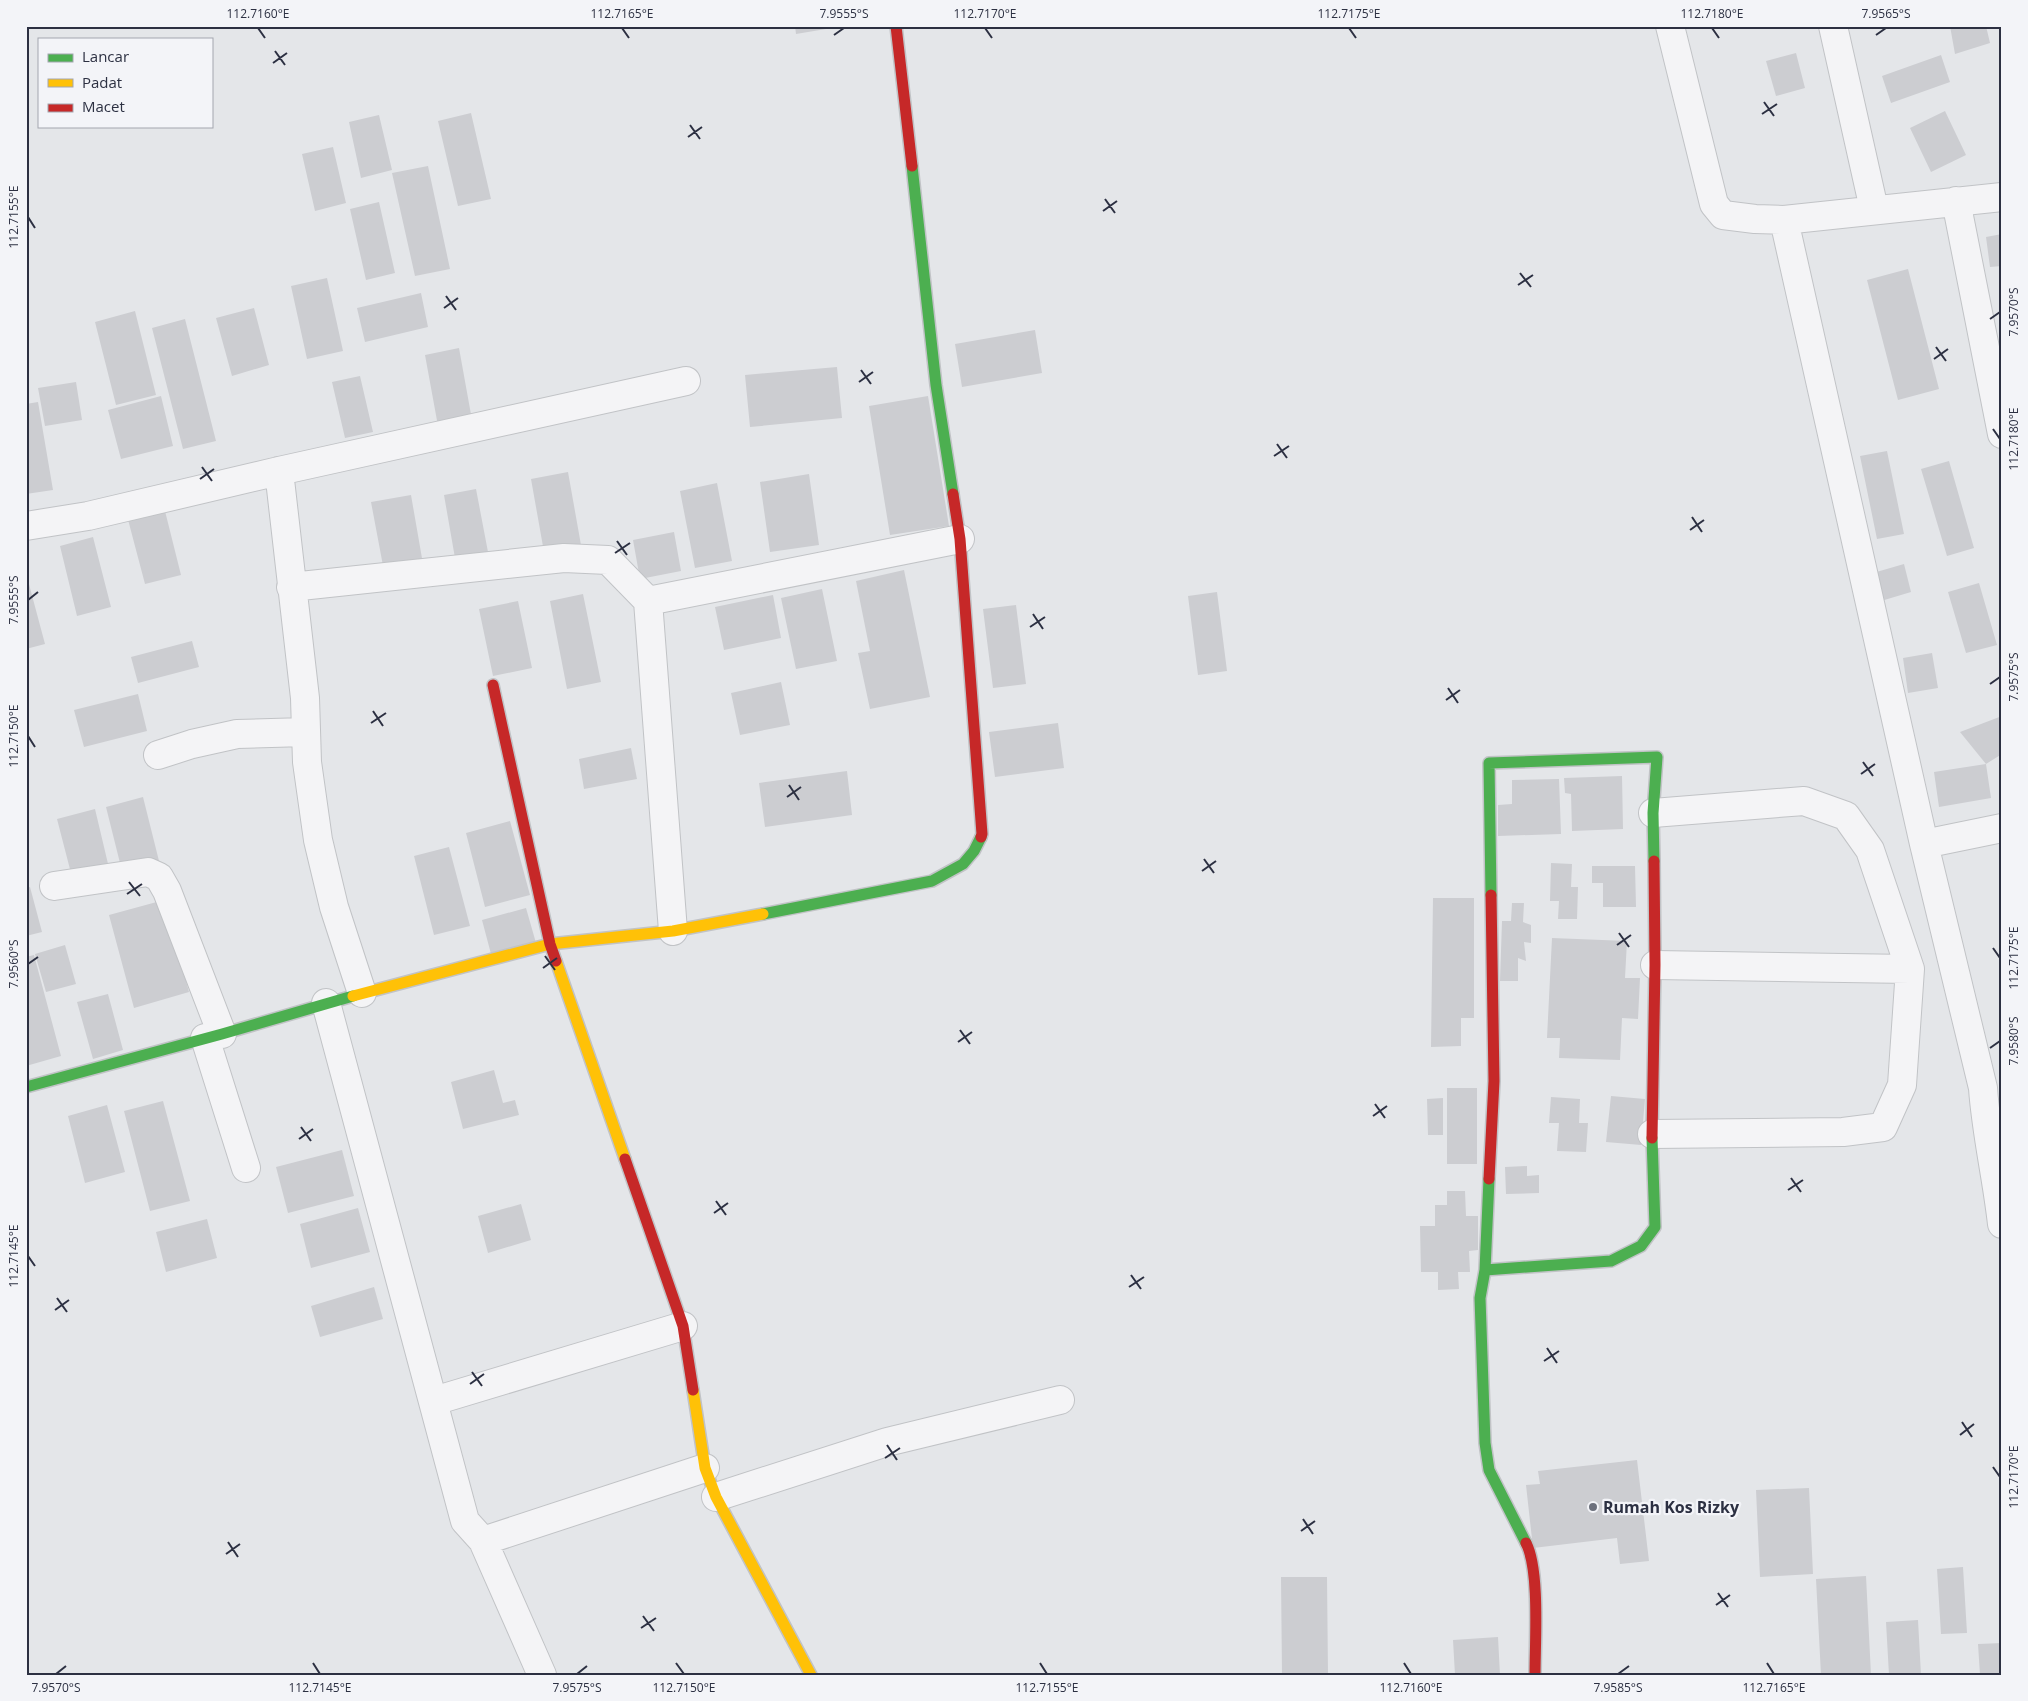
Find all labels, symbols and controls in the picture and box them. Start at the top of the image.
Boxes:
text: 112.7160°E [227,5,290,22]
text: 112.7165°E [591,5,654,22]
text: 7.9555°S [819,5,869,22]
text: 112.7170°E [954,5,1017,22]
text: 112.7175°E [1318,5,1381,22]
text: 112.7180°E [1681,5,1744,22]
text: 7.9565°S [1861,5,1911,22]
legend [38,38,212,128]
text: Lancar [82,46,129,66]
text: Padat [82,72,122,92]
text: Macet [82,96,125,116]
text: 112.7155°E [5,186,22,249]
text: 7.9570°S [2005,287,2022,337]
text: 112.7180°E [2005,408,2022,471]
text: 7.9555°S [5,575,22,625]
text: 7.9575°S [2005,652,2022,702]
text: 112.7150°E [5,705,22,768]
text: 112.7175°E [2005,927,2022,990]
text: 7.9560°S [5,939,22,989]
text: 7.9580°S [2005,1016,2022,1066]
text: 112.7145°E [5,1225,22,1288]
text: 112.7170°E [2005,1446,2022,1509]
place label: Rumah Kos Rizky [1603,1496,1740,1518]
marker: Rumah Kos Rizky [1587,1501,1599,1513]
text: 7.9570°S [31,1679,81,1696]
text: 112.7145°E [289,1679,352,1696]
text: 7.9575°S [552,1679,602,1696]
text: 112.7150°E [653,1679,716,1696]
text: 112.7155°E [1016,1679,1079,1696]
text: 112.7160°E [1380,1679,1443,1696]
text: 7.9585°S [1593,1679,1643,1696]
text: 112.7165°E [1743,1679,1806,1696]

